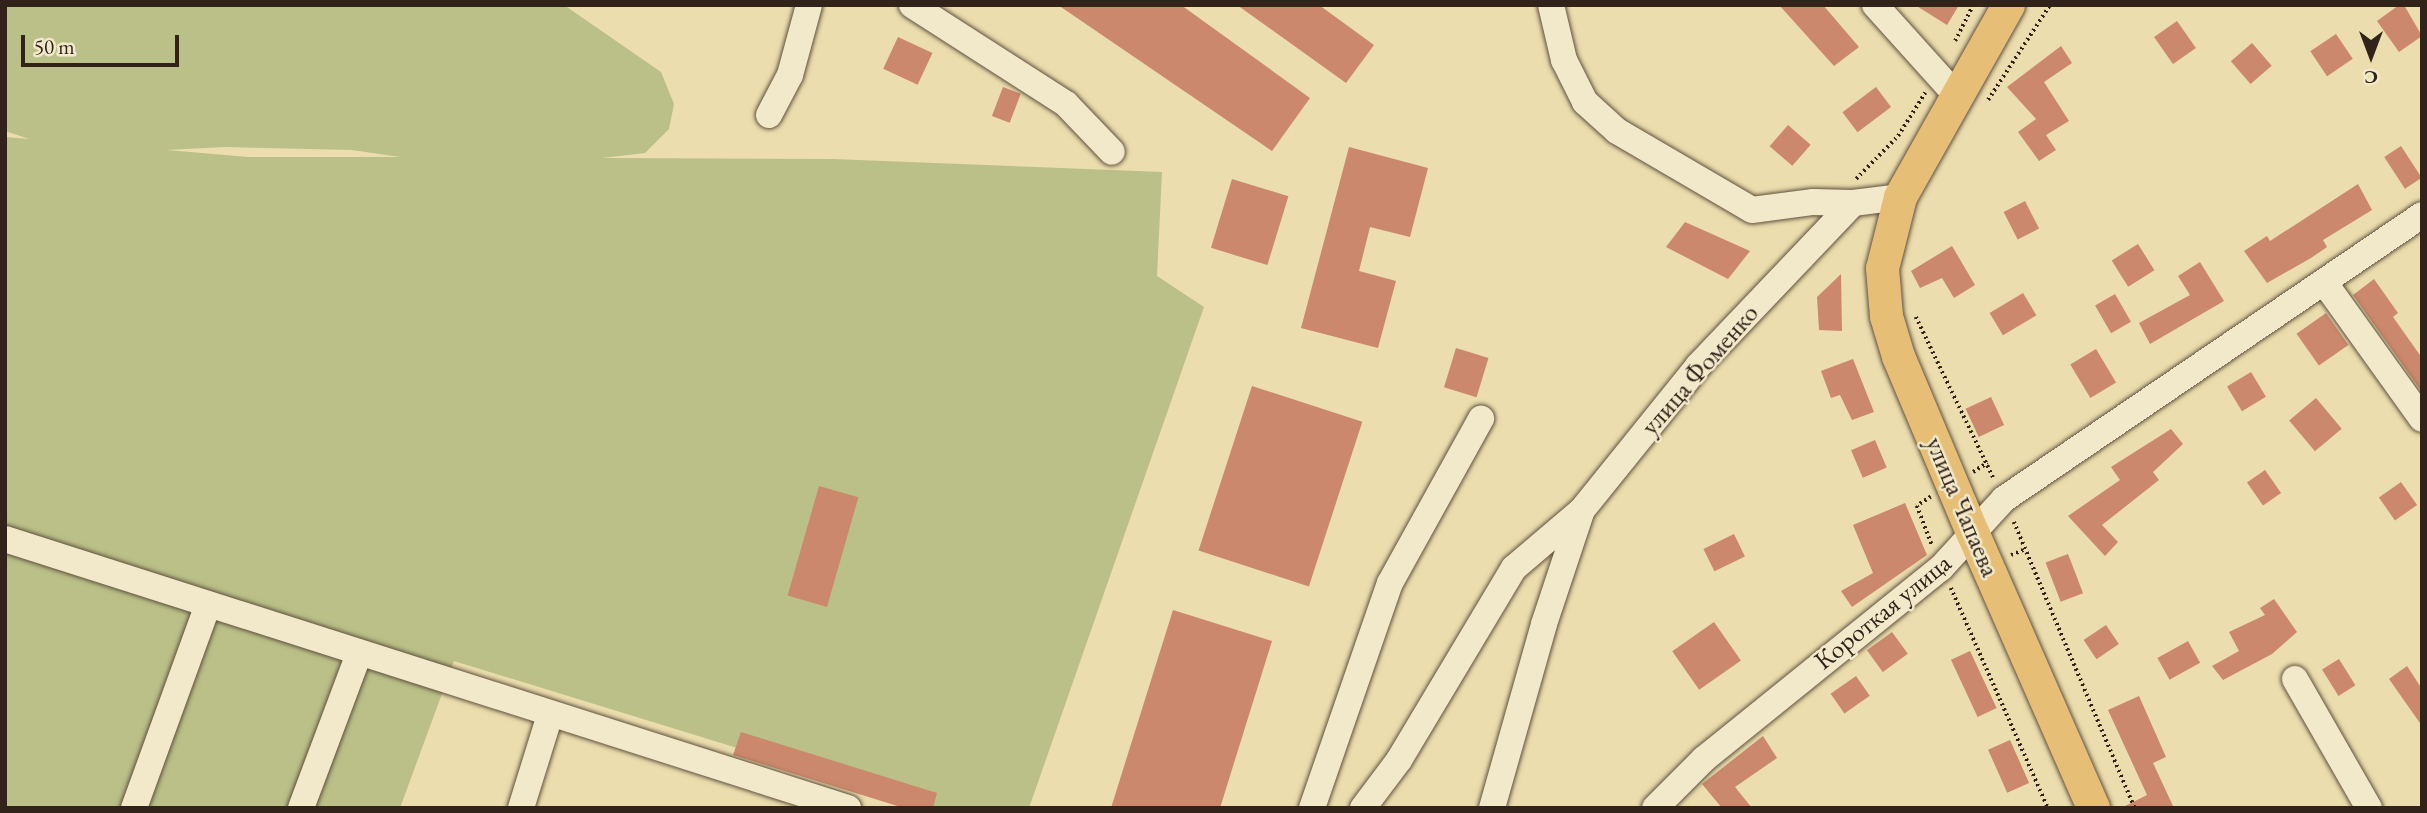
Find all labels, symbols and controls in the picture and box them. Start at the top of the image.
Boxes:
scale bar [24,21,182,65]
north arrow [2336,21,2406,91]
text: 50 m [34,33,75,60]
text: С [2364,65,2378,90]
street label: улица Фоменко [1635,298,1765,442]
street label: улица Чапаева [1919,432,2005,582]
street label: Короткая улица [1808,547,1958,677]

